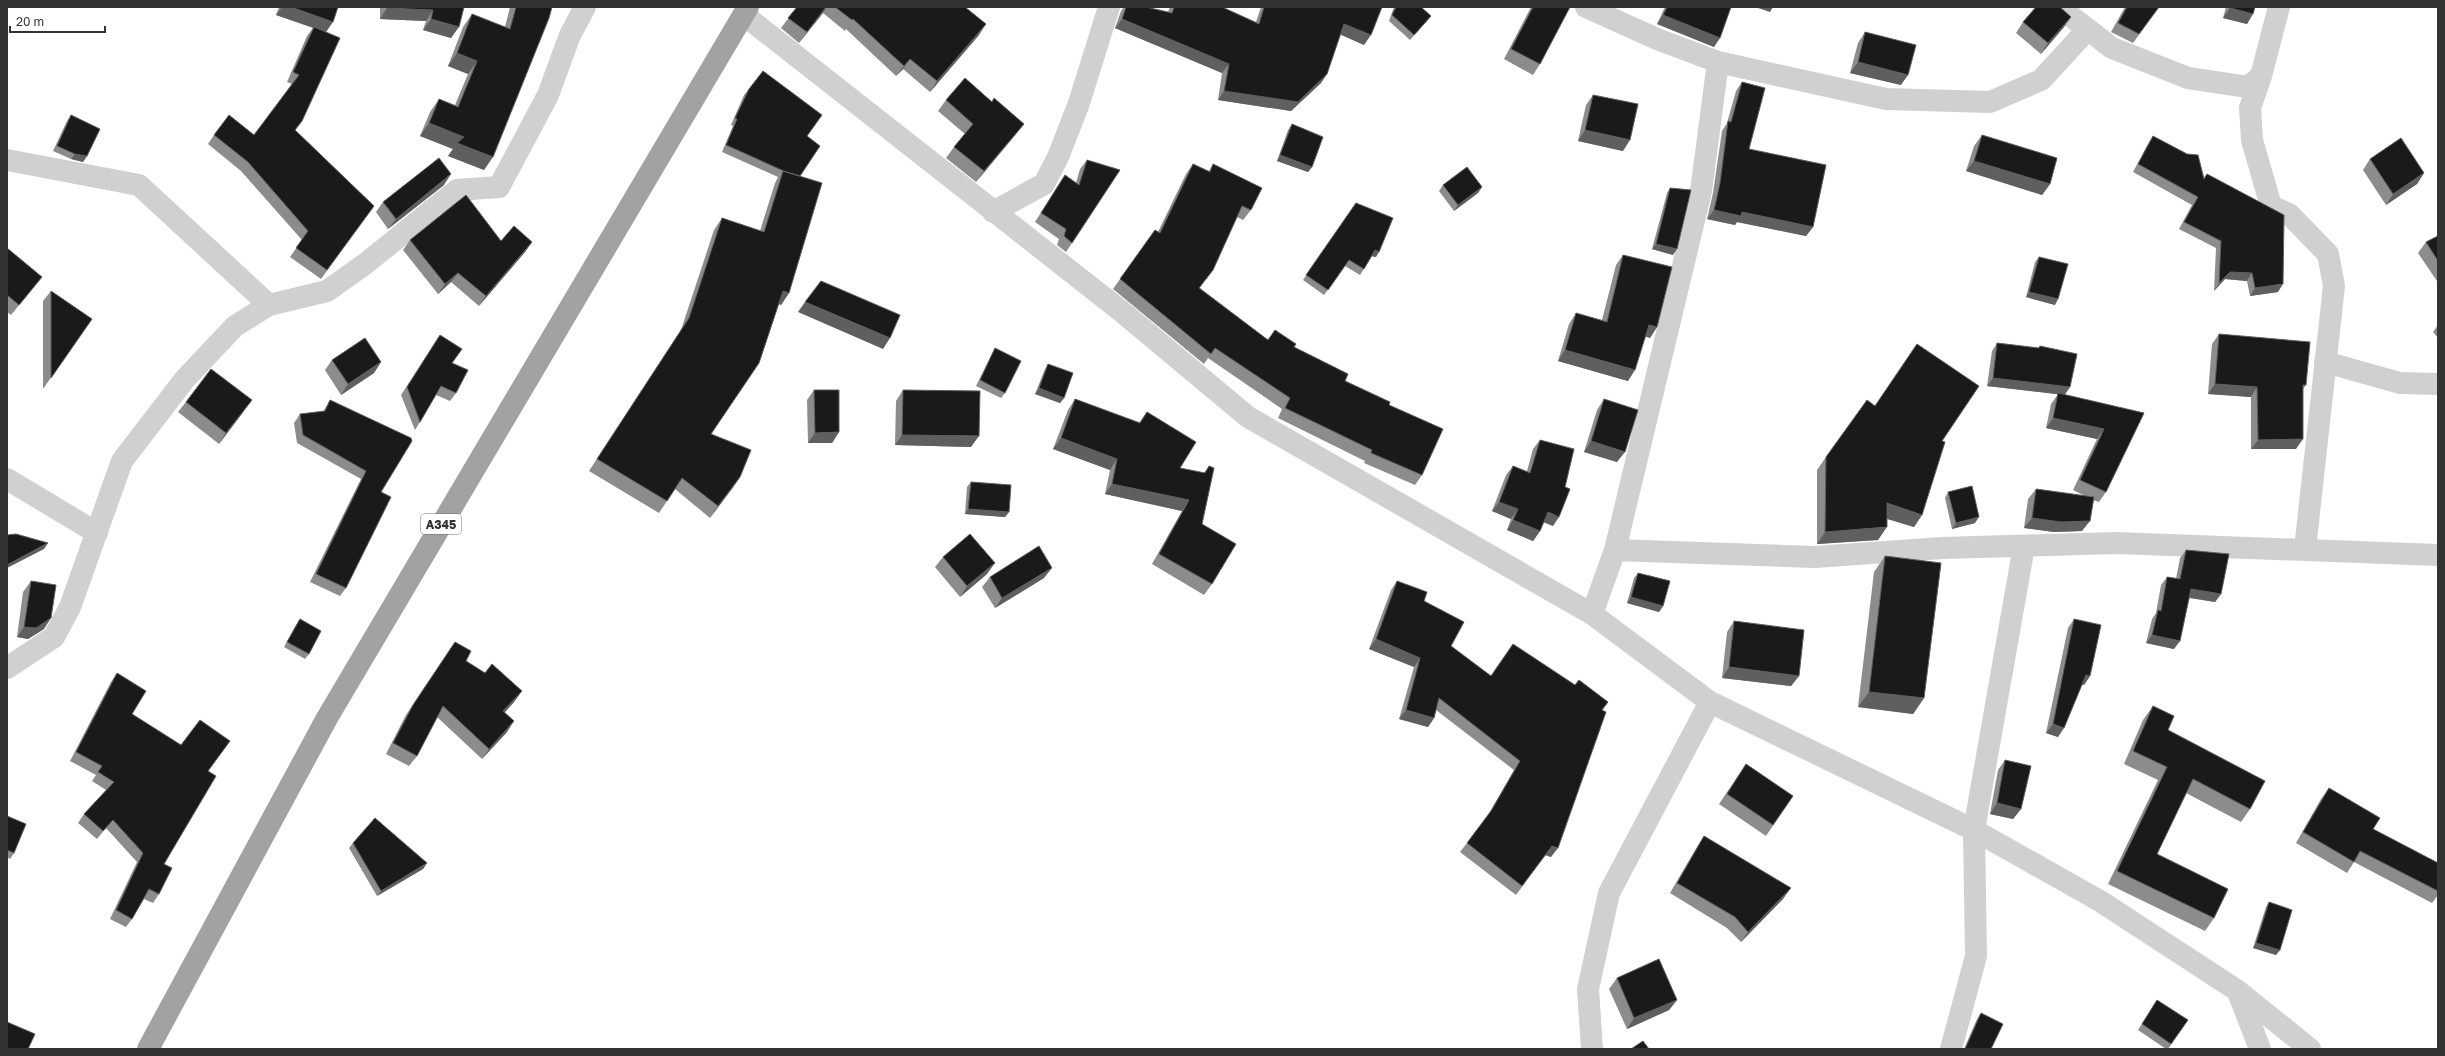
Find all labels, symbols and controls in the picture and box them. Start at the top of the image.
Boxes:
scale bar [10,8,105,34]
text: 20 m [16,14,44,29]
road number: A345 [421,514,461,534]

